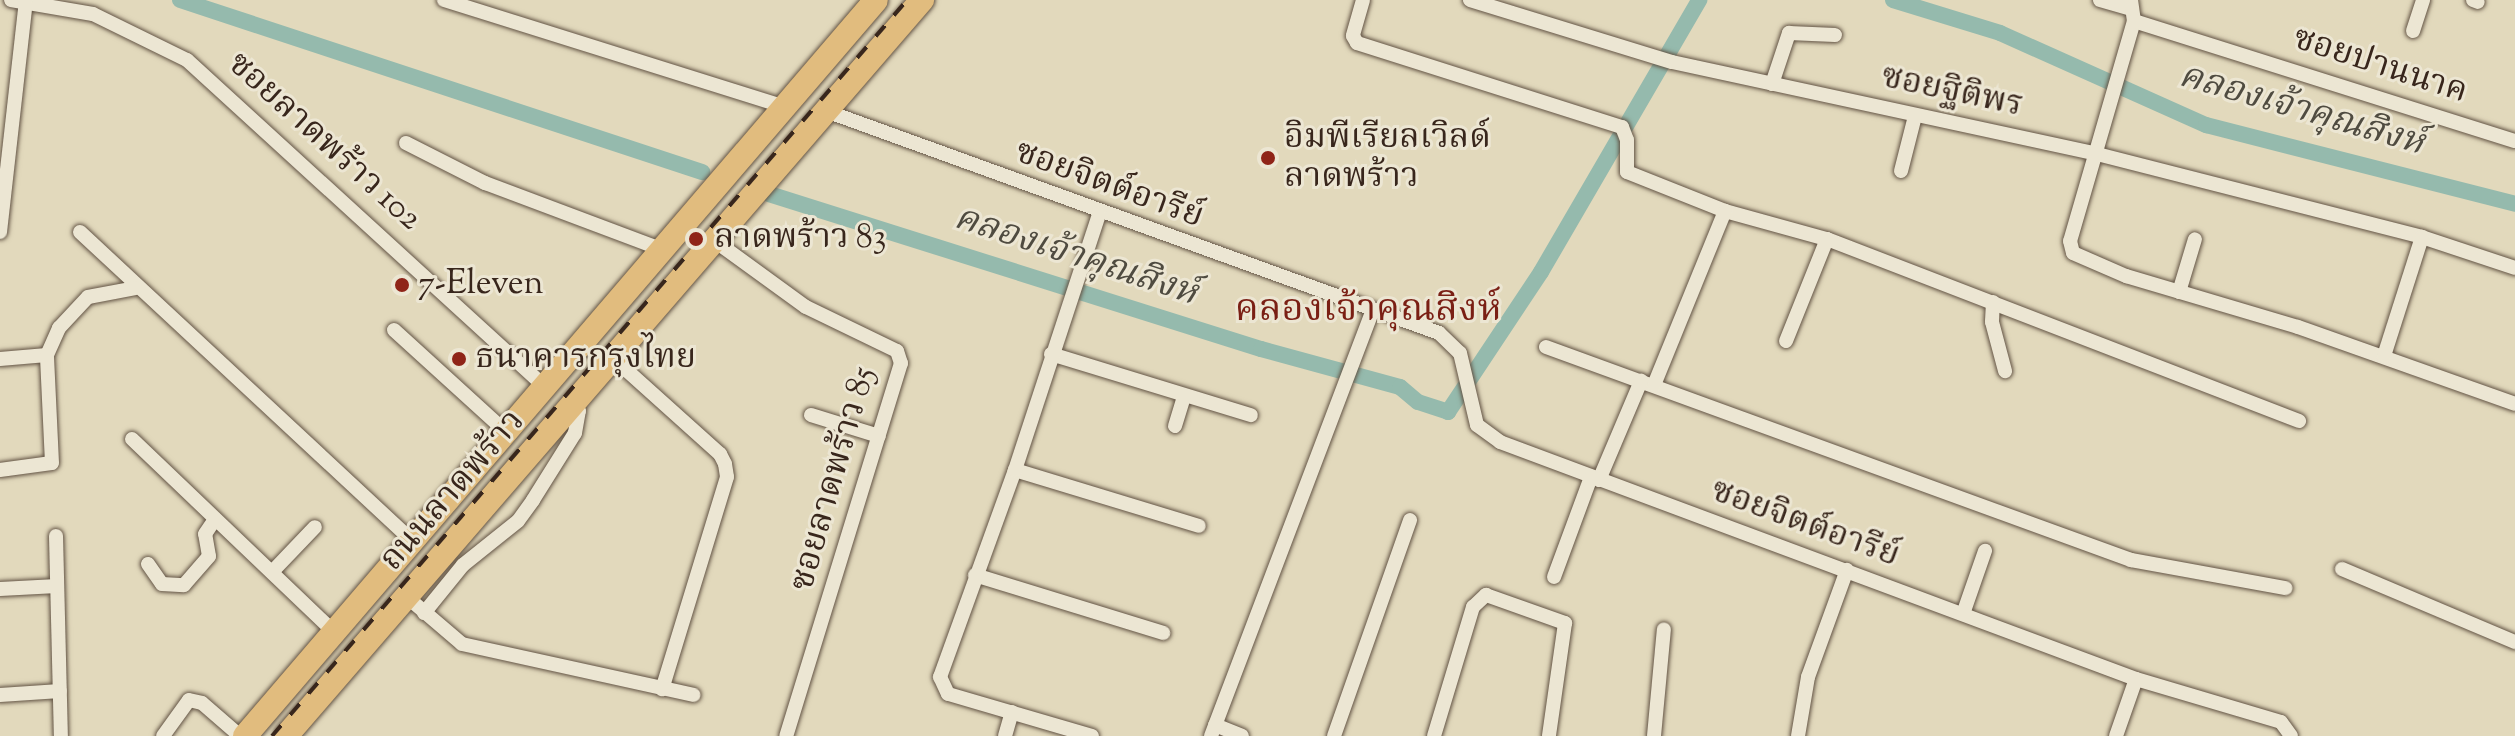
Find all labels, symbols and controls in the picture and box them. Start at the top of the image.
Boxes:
street label: ซอยปานนาค [2288,19,2472,113]
street label: ซอยลาดพร้าว 102 [218,44,430,240]
water label: คลองเจ้าคุณสิงห์ [2174,55,2428,167]
street label: ซอยฐิติพร [1878,57,2026,127]
place label: อิมพีเรียลเวิลด์ ลาดพร้าว [1284,118,1491,198]
street label: ซอยจิตต์อารีย์ [1009,132,1209,238]
marker: อิมพีเรียลเวิลด์ ลาดพร้าว [1259,149,1277,167]
water label: คลองเจ้าคุณสิงห์ [948,197,1202,317]
place label: ลาดพร้าว 83 [714,219,887,259]
marker: ลาดพร้าว 83 [685,228,707,250]
place label: 7-Eleven [418,265,544,305]
marker: 7-Eleven [393,276,411,294]
district label: คลองเจ้าคุณสิงห์ [1235,289,1501,335]
place label: ธนาคารกรุงไทย [475,339,696,379]
marker: ธนาคารกรุงไทย [450,350,468,368]
street label: ซอยลาดพร้าว 85 [783,362,885,596]
street label: ถนนลาดพร้าว [372,402,534,580]
street label: ซอยจิตต์อารีย์ [1705,471,1905,577]

